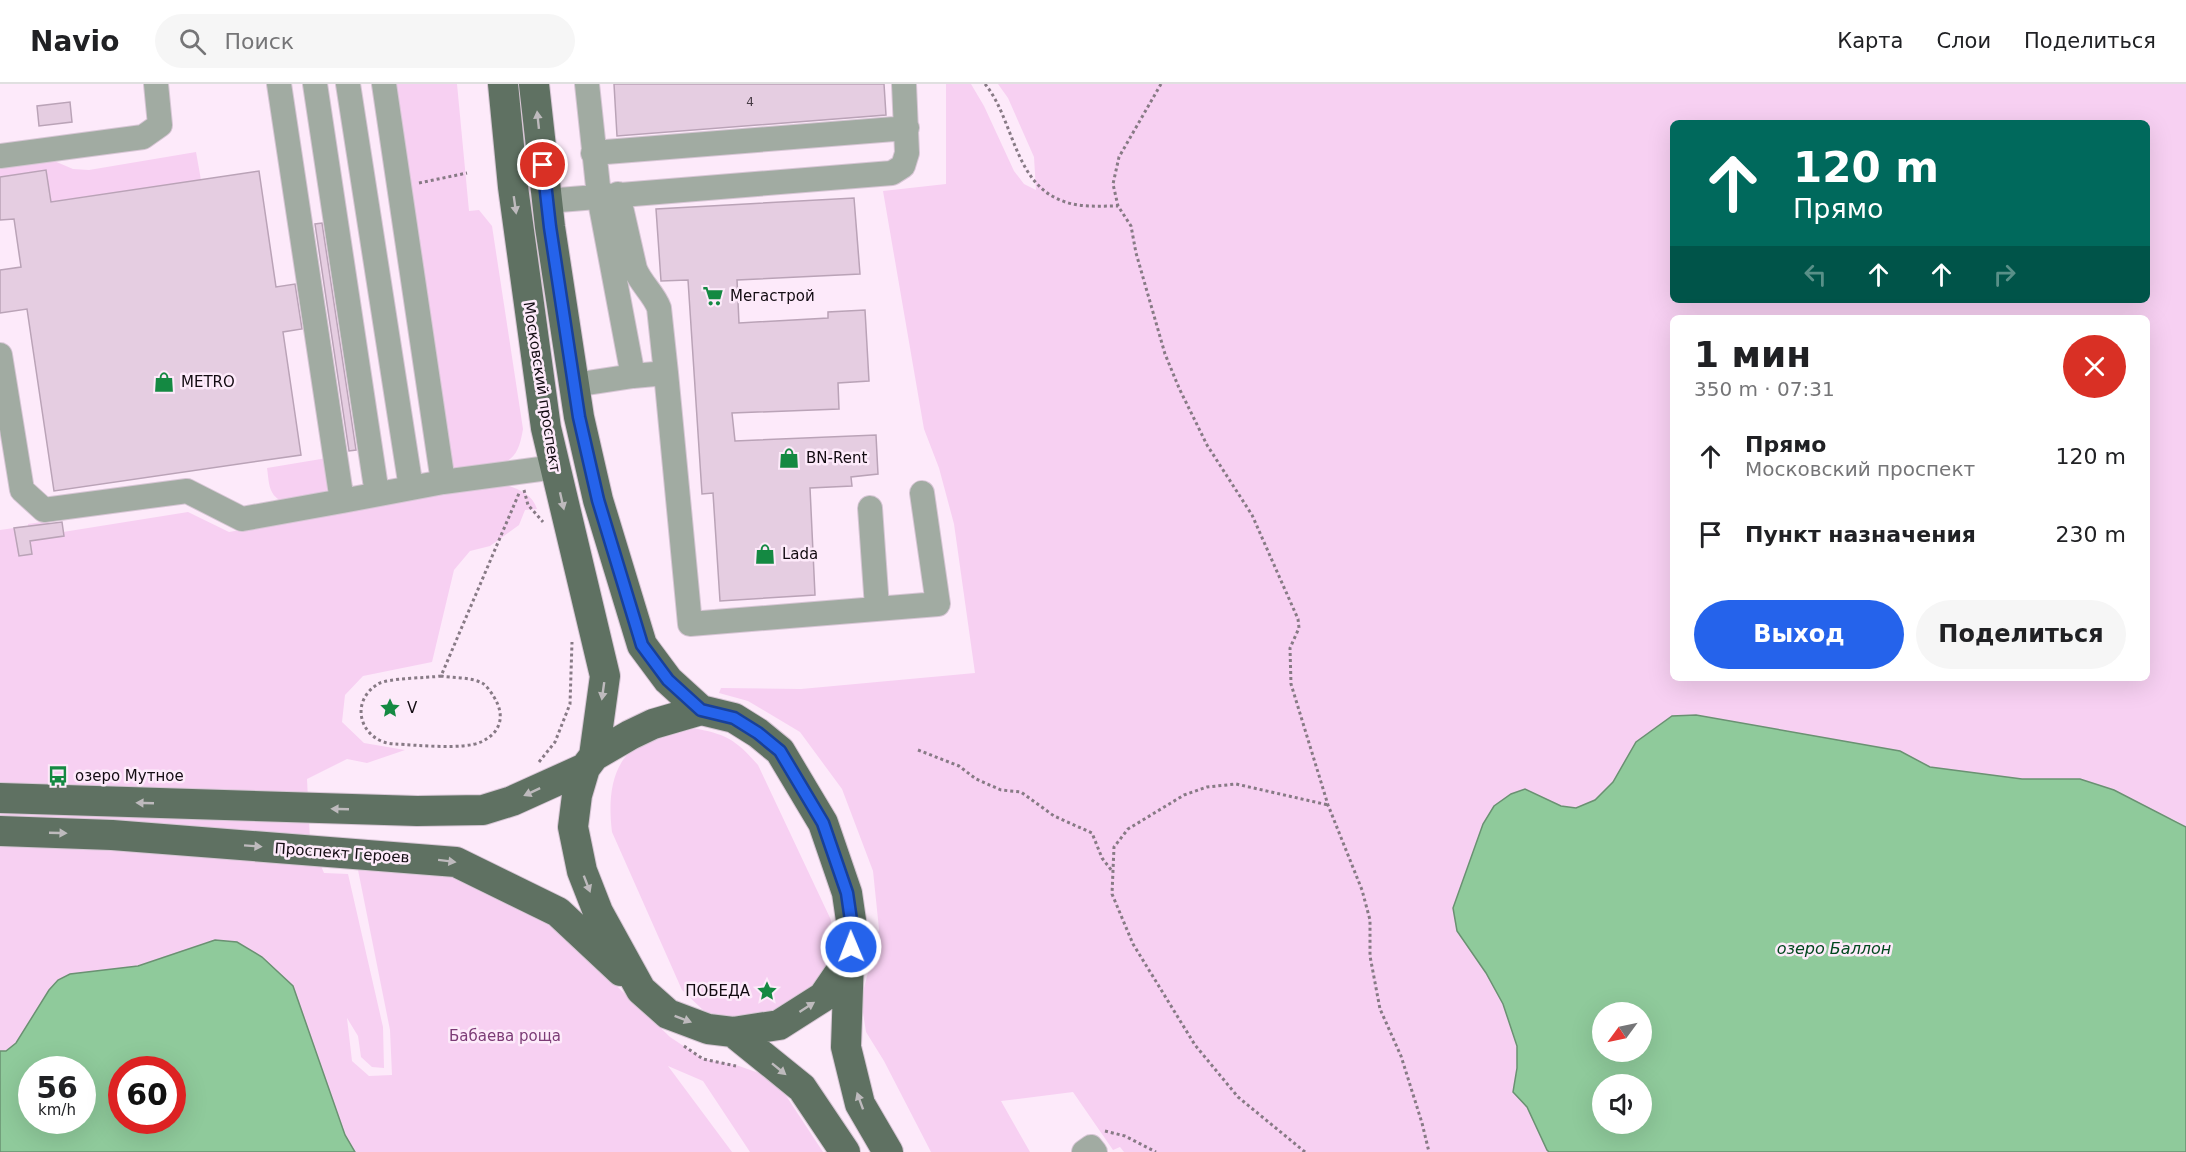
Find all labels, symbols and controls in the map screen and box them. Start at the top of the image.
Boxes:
search box [155,14,575,68]
text: Navio [30,25,119,58]
icon: search [176,25,209,58]
text: Поиск [224,29,294,54]
text: Карта [1837,29,1903,53]
text: Слои [1936,29,1991,53]
text: Поделиться [2024,29,2156,53]
house number: 4 [746,95,754,109]
one-way arrow [533,110,543,129]
pin [517,139,568,190]
text: 120 m [1793,143,1939,192]
icon: ahead [1694,144,1772,222]
icon: arrive [526,148,559,181]
text: Прямо [1793,193,1884,224]
one-way arrow [511,195,520,214]
icon: left [1799,258,1832,291]
icon: ahead [1862,258,1895,291]
icon: ahead [1925,258,1958,291]
icon: right [1988,258,2021,291]
supermarket icon: Мегастрой [701,284,725,308]
place label: Мегастрой [730,287,815,305]
street label: Московский проспект [520,300,564,474]
text: 1 мин [1694,334,1811,375]
button: close [2063,335,2126,398]
shop icon: METRO [152,370,176,394]
place label: METRO [181,373,235,391]
text: 350 m · 07:31 [1694,377,1835,401]
text: Прямо [1745,432,1826,457]
icon: ahead [1694,440,1727,473]
text: 120 m [2056,444,2126,469]
shop icon: BN-Rent [777,446,801,470]
place label: BN-Rent [806,449,867,467]
text: Московский проспект [1745,457,1975,481]
one-way arrow [558,492,568,510]
icon: arrive [1694,518,1727,551]
text: Пункт назначения [1745,522,1976,547]
text: 230 m [2056,522,2126,547]
shop icon: Lada [753,542,777,566]
place label: Lada [782,545,818,563]
button: Выход [1694,600,1904,669]
button: Поделиться [1916,600,2126,669]
one-way arrow [599,681,608,700]
place icon: V [378,696,402,720]
place label: V [407,699,418,717]
bus stop icon: озеро Мутное [46,764,70,788]
place label: озеро Мутное [75,767,184,785]
one-way arrow [523,788,540,797]
one-way arrow [136,798,155,808]
one-way arrow [331,804,350,813]
one-way arrow [49,829,68,838]
street label: Проспект Героев [274,839,410,867]
one-way arrow [244,841,263,851]
one-way arrow [438,857,457,866]
one-way arrow [583,875,593,893]
position arrow [819,915,883,979]
water label: озеро Баллон [1777,939,1891,958]
place icon: ПОБЕДА [755,979,779,1003]
place label: ПОБЕДА [685,982,751,1000]
one-way arrow [799,1002,815,1013]
north arrow [1592,1002,1652,1062]
map controls [1592,1002,1652,1134]
one-way arrow [674,1015,692,1024]
park label: Бабаева роща [449,1027,561,1045]
speed limit sign: 60 [108,1056,186,1134]
one-way arrow [771,1063,786,1075]
text: 56 [36,1070,78,1105]
button: sound [1592,1074,1652,1134]
one-way arrow [855,1092,865,1110]
text: km/h [38,1101,76,1119]

